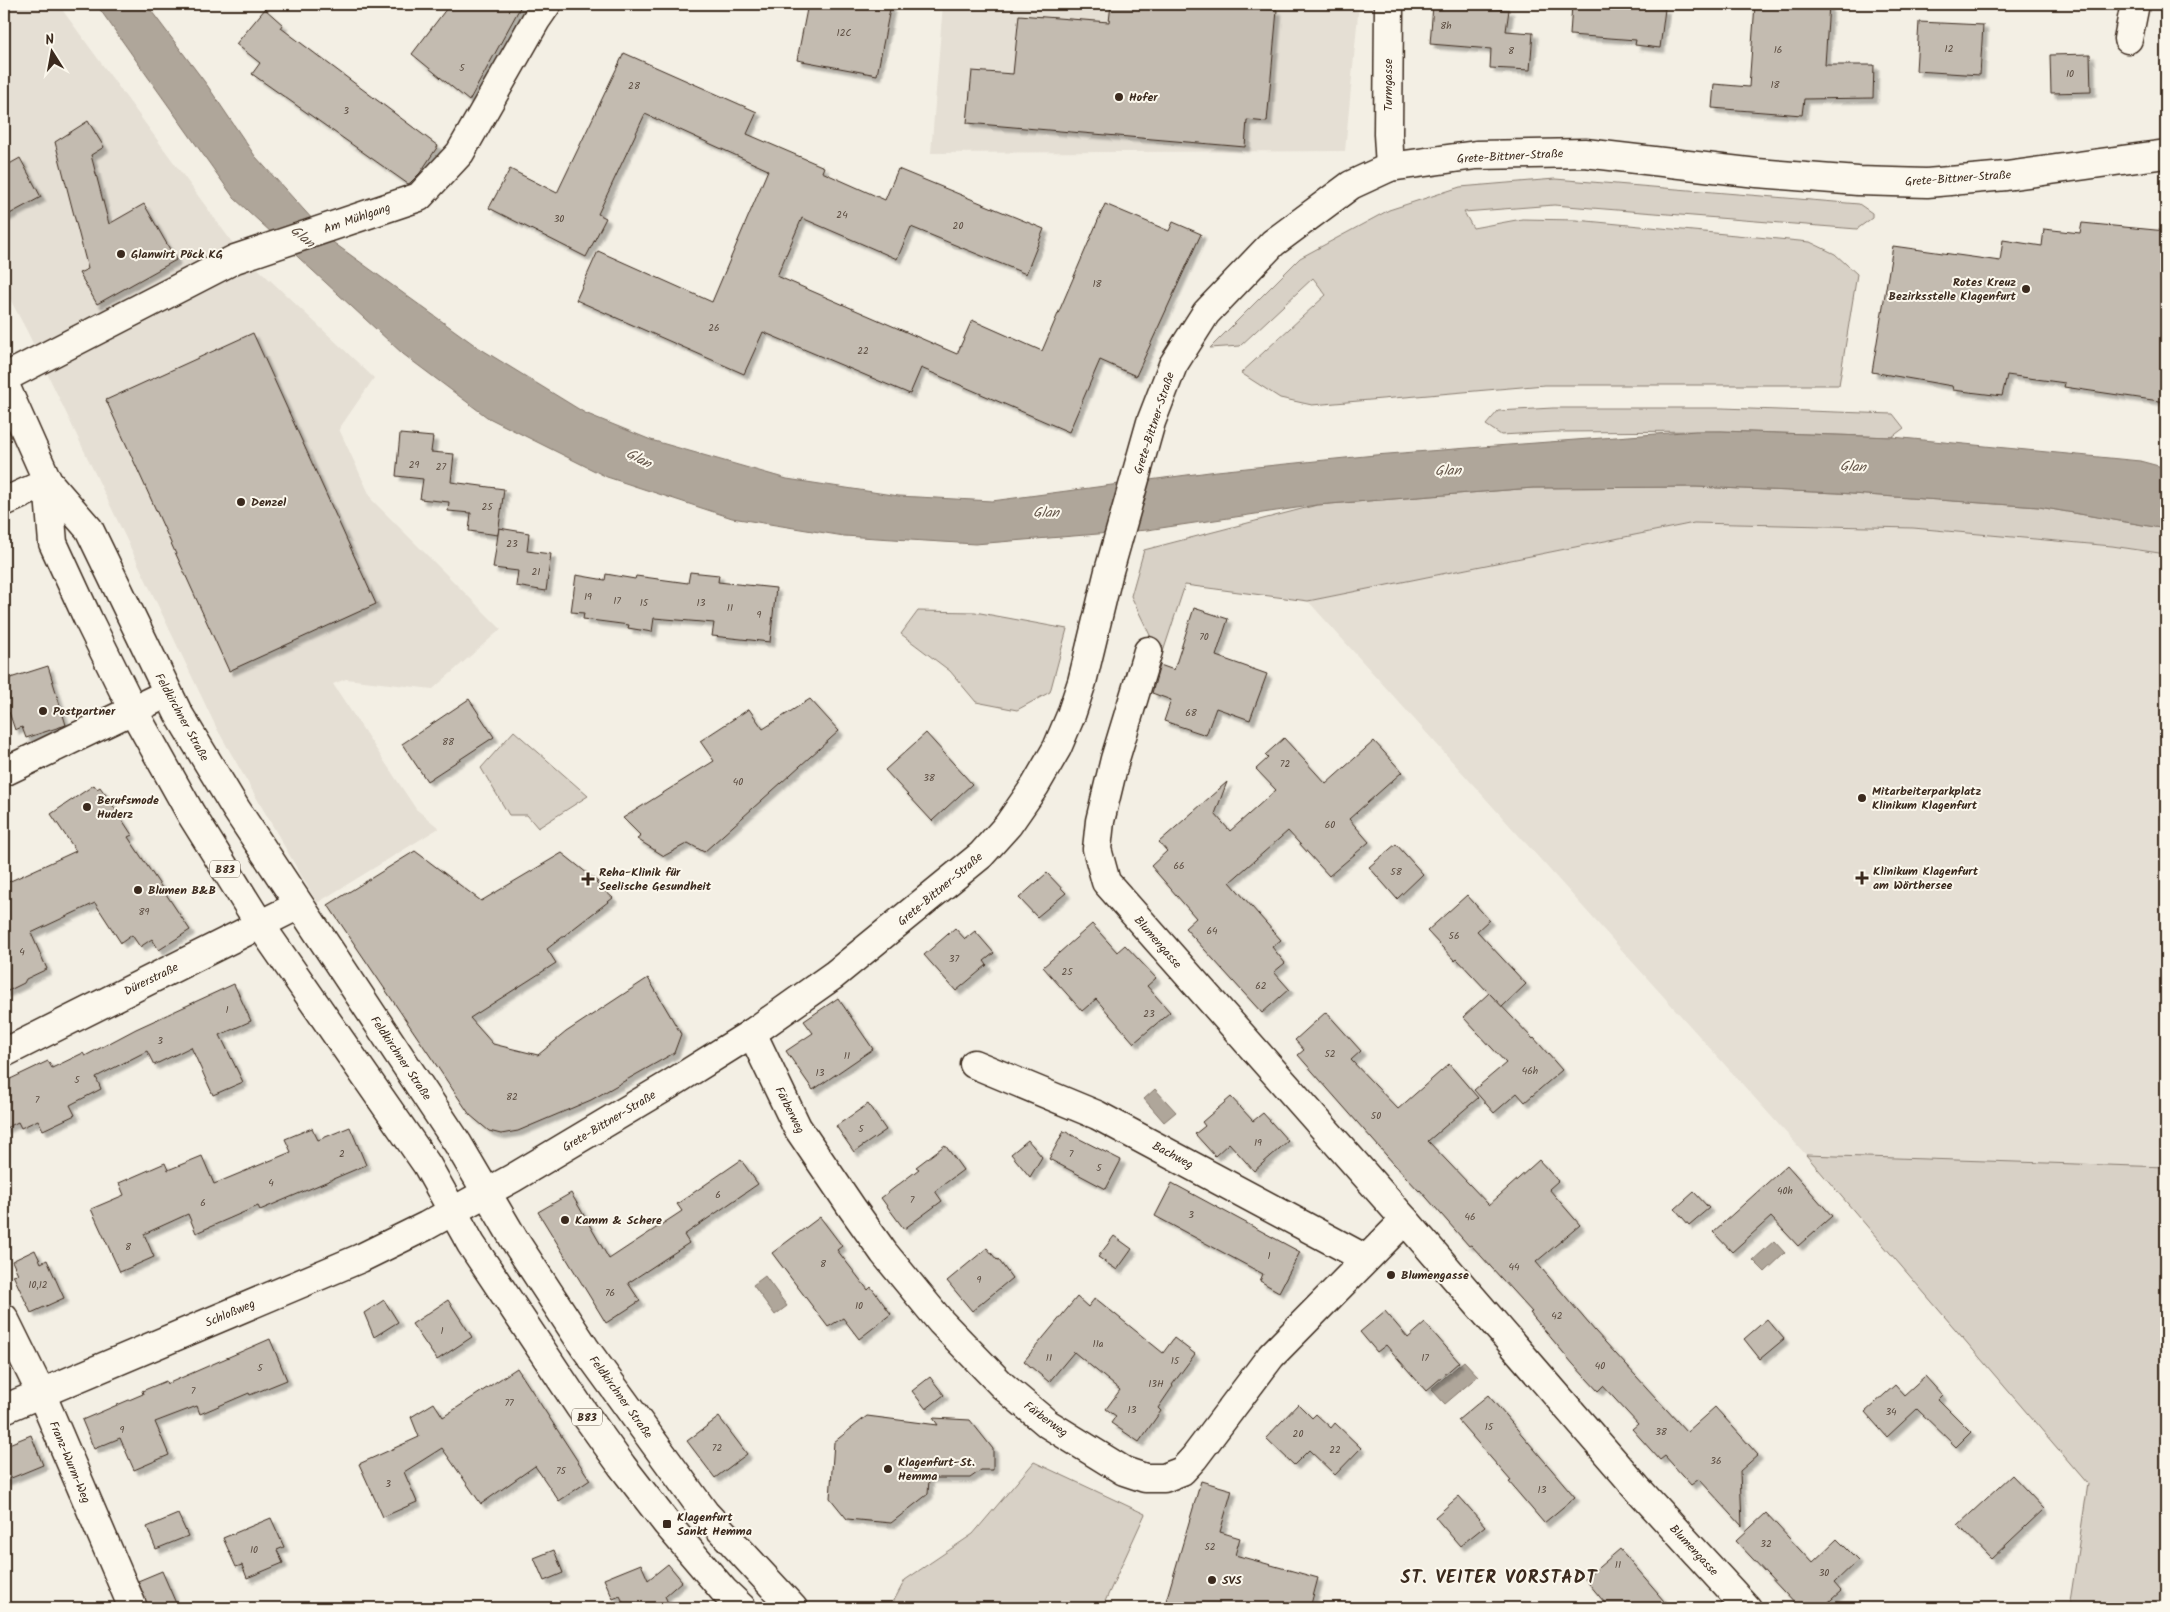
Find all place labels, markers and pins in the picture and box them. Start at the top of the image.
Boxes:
place label: Hofer [1129,88,1158,107]
marker: Hofer [1113,91,1125,103]
place label: Glanwirt Pöck KG [131,245,223,264]
marker: Glanwirt Pöck KG [115,248,127,260]
place label: Rotes Kreuz Bezirksstelle Klagenfurt [1889,273,2017,306]
marker: Rotes Kreuz Bezirksstelle Klagenfurt [2020,283,2032,295]
place label: Denzel [251,493,287,512]
marker: Denzel [235,496,247,508]
place label: Postpartner [53,702,116,721]
marker: Postpartner [37,705,49,717]
place label: Mitarbeiterparkplatz Klinikum Klagenfurt [1872,782,1981,815]
place label: Berufsmode Huderz [97,791,159,824]
marker: Mitarbeiterparkplatz Klinikum Klagenfurt [1856,792,1868,804]
marker: Berufsmode Huderz [81,801,93,813]
place label: Klinikum Klagenfurt am Wörthersee [1873,862,1979,895]
place label: Reha-Klinik für Seelische Gesundheit [599,863,712,896]
marker: Klinikum Klagenfurt am Wörthersee [1855,871,1869,885]
marker: Reha-Klinik für Seelische Gesundheit [581,872,595,886]
place label: Blumen B&B [148,881,216,900]
marker: Blumen B&B [132,884,144,896]
place label: Kamm & Schere [575,1211,662,1230]
marker: Kamm & Schere [559,1214,571,1226]
place label: Blumengasse [1401,1266,1469,1285]
marker: Blumengasse [1385,1269,1397,1281]
place label: Klagenfurt-St. Hemma [898,1453,975,1486]
marker: Klagenfurt-St. Hemma [882,1463,894,1475]
place label: Klagenfurt Sankt Hemma [677,1508,752,1541]
marker: Klagenfurt Sankt Hemma [661,1518,673,1530]
place label: SVS [1222,1571,1242,1590]
marker: SVS [1206,1574,1218,1586]

